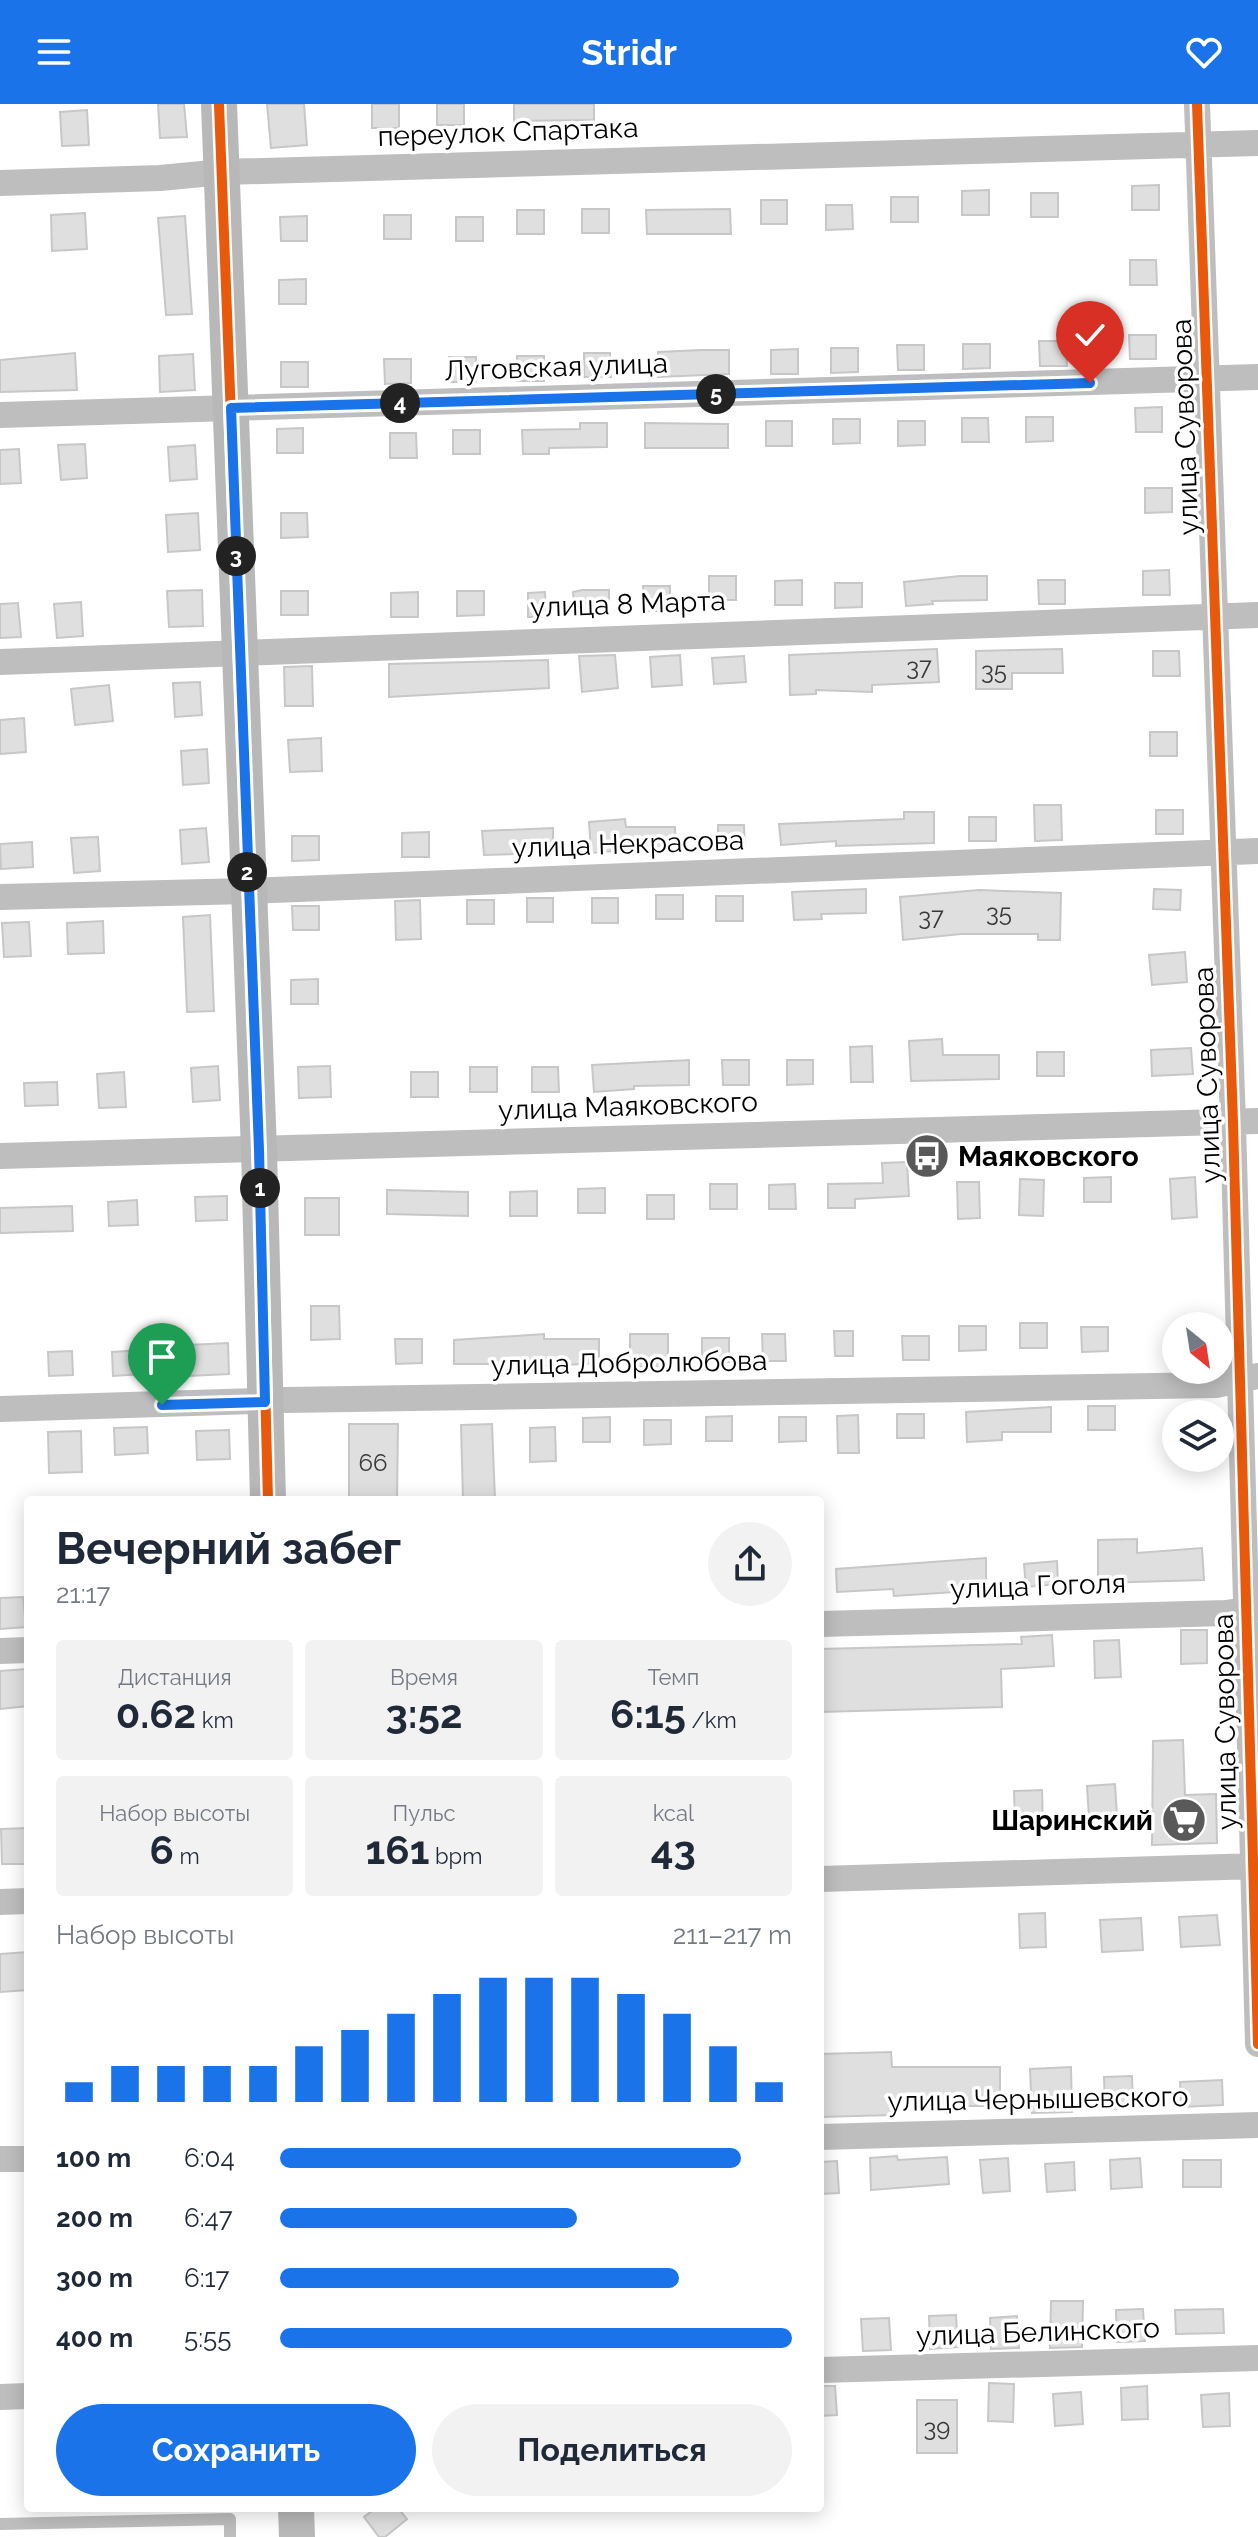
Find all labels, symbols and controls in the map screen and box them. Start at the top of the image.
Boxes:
icon: menu [32,30,76,74]
icon: heart [1182,30,1226,74]
text: Stridr [581,31,677,73]
street label: переулок Спартака [377,111,639,153]
pin [1056,301,1124,383]
icon: check [1068,313,1112,357]
street label: улица Суворова [1165,318,1205,536]
street label: Луговская улица [444,347,668,387]
pin: 5 [696,374,736,414]
text: 5 [710,381,722,407]
pin: 4 [380,383,420,423]
text: 4 [394,390,406,416]
pin: 3 [216,536,256,576]
text: 3 [230,543,242,569]
street label: улица 8 Марта [530,584,726,624]
house number: 37 [906,652,932,681]
house number: 35 [981,656,1007,685]
street label: улица Некрасова [511,823,745,865]
pin: 2 [227,852,267,892]
text: 2 [241,859,253,885]
house number: 35 [986,898,1012,927]
house number: 37 [918,902,944,931]
street label: улица Суворова [1187,966,1227,1184]
street label: улица Маяковского [498,1085,758,1127]
bus stop icon: Маяковского [903,1132,951,1180]
place label: Маяковского [958,1140,1139,1173]
pin: 1 [240,1168,280,1208]
text: 1 [255,1175,265,1201]
north arrow [1162,1312,1234,1384]
map controls [1162,1312,1234,1472]
pin [128,1323,196,1405]
icon: arrive [140,1335,184,1379]
street label: улица Добролюбова [490,1344,768,1382]
button: layers [1162,1400,1234,1472]
house number: 66 [359,1448,387,1477]
button: share [708,1522,792,1606]
text: Вечерний забег [56,1523,401,1574]
street label: улица Гоголя [950,1566,1126,1606]
text: 21:17 [56,1579,110,1609]
street label: улица Суворова [1207,1613,1243,1831]
text: Дистанция [118,1664,232,1690]
text: Время [390,1664,458,1690]
text: Темп [647,1664,699,1690]
text: 0.62 [116,1690,196,1737]
text: 3:52 [386,1690,462,1737]
text: 6:15 [610,1690,686,1737]
text: km [196,1707,234,1733]
text: /km [686,1707,737,1733]
supermarket icon: Шаринский [1160,1796,1208,1844]
text: Набор высоты [99,1800,250,1826]
text: Пульс [393,1800,455,1826]
text: kcal [653,1800,694,1826]
place label: Шаринский [991,1804,1153,1837]
text: 6 [150,1826,174,1873]
text: 161 [366,1826,429,1873]
text: 43 [651,1826,696,1873]
text: m [174,1843,200,1869]
text: bpm [429,1843,482,1869]
text: Набор высоты [56,1920,234,1950]
text: 211–217 m [673,1920,792,1950]
street label: улица Чернышевского [887,2080,1189,2118]
text: 100 m [56,2143,131,2173]
text: 6:04 [184,2143,235,2173]
text: 200 m [56,2203,133,2233]
text: 6:47 [184,2203,233,2233]
text: 300 m [56,2263,133,2293]
text: 6:17 [184,2263,229,2293]
street label: улица Белинского [916,2311,1160,2353]
text: 400 m [56,2323,133,2353]
text: 5:55 [184,2323,231,2353]
button: Сохранить [56,2404,416,2496]
button: Поделиться [432,2404,792,2496]
house number: 39 [924,2413,950,2442]

